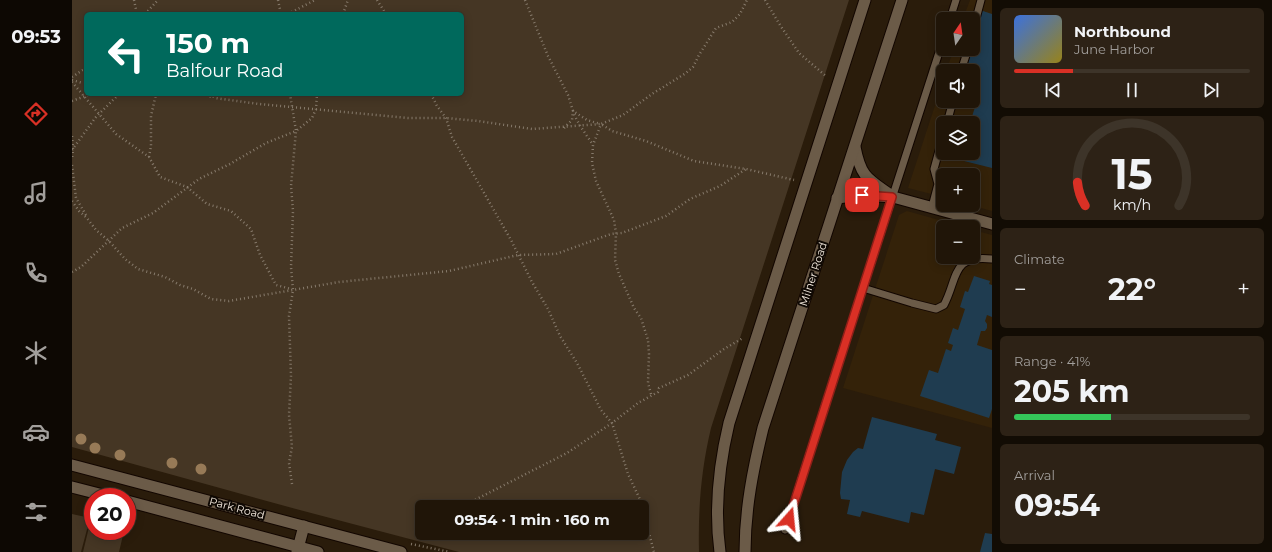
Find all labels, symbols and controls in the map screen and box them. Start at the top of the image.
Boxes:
north arrow [936,12,980,56]
map controls [936,12,980,264]
text: Northbound [1074,22,1171,41]
text: 09:53 [11,26,61,48]
text: 150 m [166,26,250,60]
icon: left [100,28,152,80]
text: June Harbor [1074,41,1155,57]
text: Balfour Road [166,60,283,82]
button: sound [936,64,980,108]
icon: previous [1042,79,1064,101]
icon: pause [1121,79,1143,101]
icon: next [1200,79,1222,101]
icon: directions [22,100,50,128]
button: layers [936,116,980,160]
text: 15 [1111,149,1153,199]
button: + [936,168,980,212]
pin [845,178,879,212]
icon: music [22,179,50,207]
icon: arrive [851,184,873,206]
text: km/h [1113,196,1151,214]
button: − [936,220,980,264]
street label: Milner Road [796,240,830,308]
text: Climate [1014,251,1065,267]
icon: phone [22,259,50,287]
text: 22° [1108,271,1156,308]
text: − [1014,276,1027,303]
text: + [1237,276,1250,303]
icon: climate [22,339,50,367]
text: Range · 41% [1014,353,1090,369]
text: 205 km [1014,373,1129,410]
icon: car [22,418,50,446]
text: Arrival [1014,467,1055,483]
text: 09:54 [1014,487,1100,524]
speed limit sign: 20 [84,488,136,540]
street label: Park Road [208,494,266,522]
icon: filters [22,498,50,526]
position arrow [768,498,810,540]
text: 09:54 · 1 min · 160 m [454,510,610,529]

